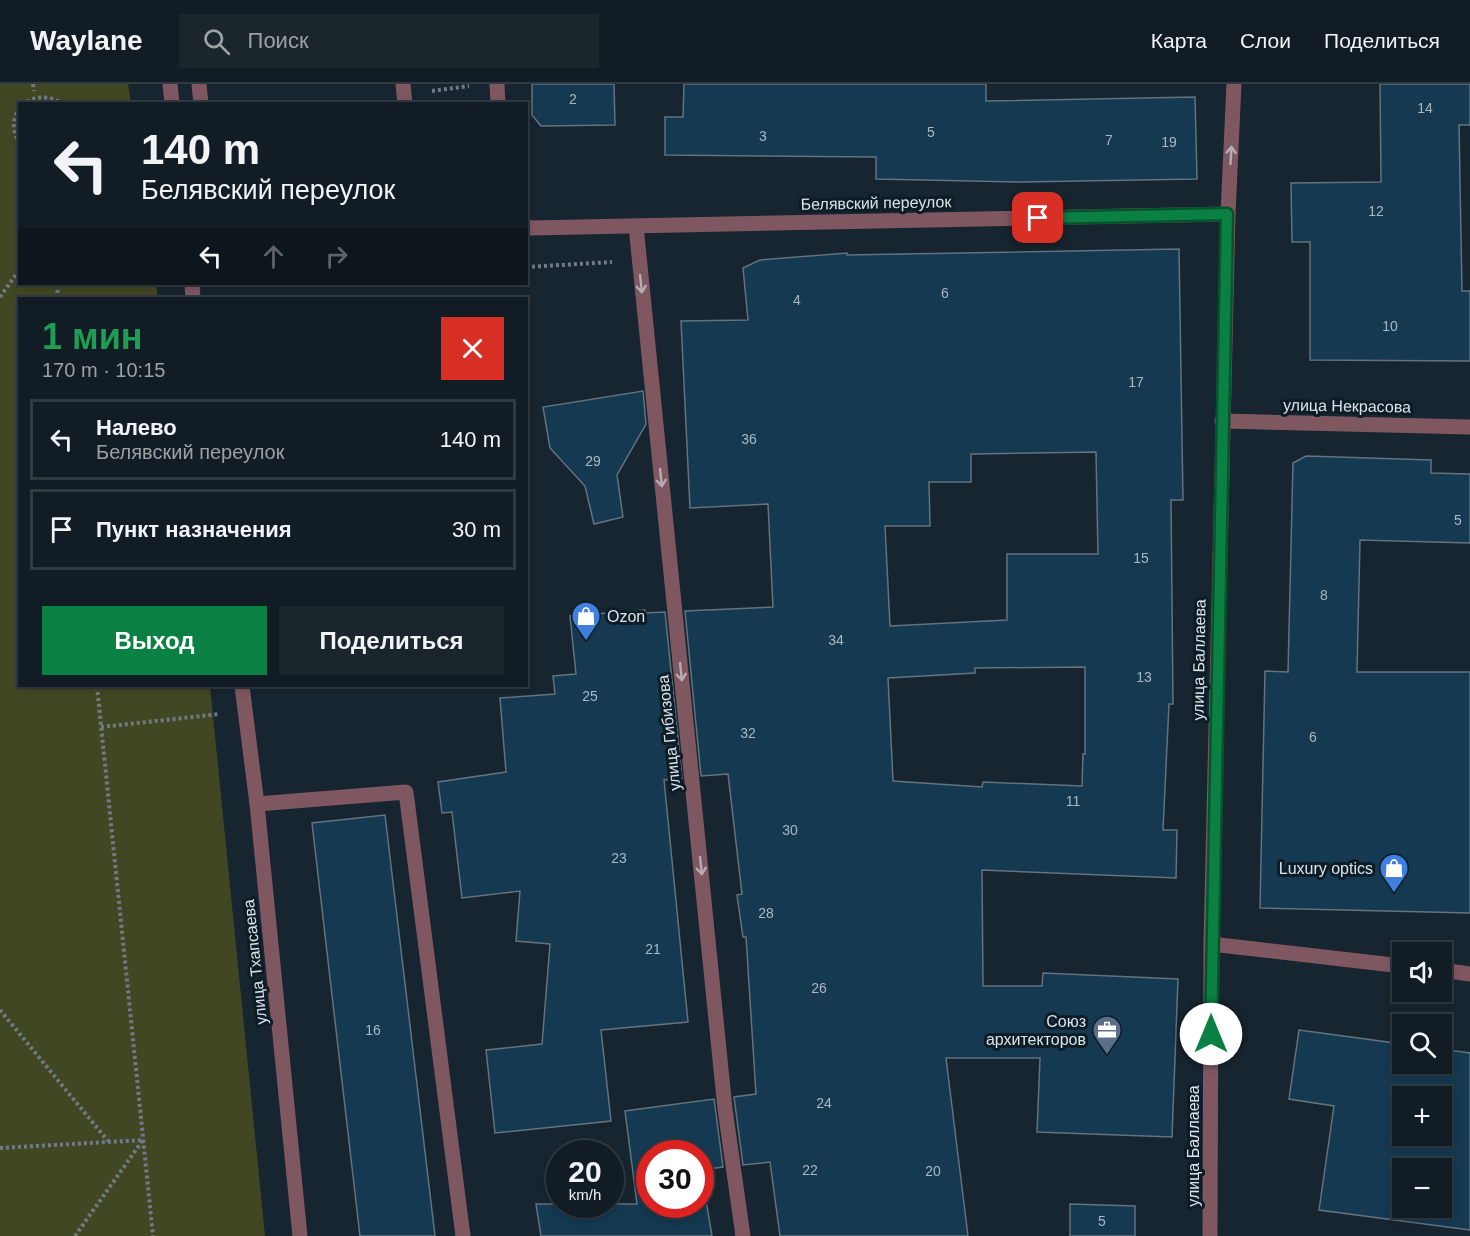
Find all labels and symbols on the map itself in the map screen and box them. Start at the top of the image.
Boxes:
house number: 2 [569,91,577,107]
house number: 14 [1417,100,1433,116]
house number: 5 [927,124,935,140]
house number: 3 [759,128,767,144]
house number: 7 [1105,132,1113,148]
house number: 19 [1161,134,1177,150]
one-way arrow [1225,146,1236,166]
pin [1012,192,1063,243]
street label: Белявский переулок [800,193,953,213]
house number: 12 [1368,203,1384,219]
one-way arrow [636,274,647,294]
house number: 6 [941,285,949,301]
house number: 4 [793,292,801,308]
house number: 10 [1382,318,1398,334]
house number: 17 [1128,374,1144,390]
street label: улица Некрасова [1283,396,1411,416]
house number: 36 [741,431,757,447]
house number: 29 [585,453,601,469]
one-way arrow [656,468,667,488]
house number: 5 [1454,512,1462,528]
house number: 15 [1133,550,1149,566]
house number: 8 [1320,587,1328,603]
street label: улица Баллаева [1189,599,1209,721]
shop icon: Ozon [570,600,602,642]
place label: Ozon [607,608,645,625]
house number: 34 [828,632,844,648]
one-way arrow [676,662,687,682]
house number: 13 [1136,669,1152,685]
street label: улица Гибизова [654,674,684,792]
house number: 25 [582,688,598,704]
house number: 32 [740,725,756,741]
house number: 6 [1309,729,1317,745]
house number: 11 [1066,793,1080,809]
house number: 30 [782,822,798,838]
house number: 23 [611,850,627,866]
shop icon: Luxury optics [1378,852,1410,894]
one-way arrow [696,856,707,876]
place label: Luxury optics [1279,860,1373,877]
street label: улица Тхапсаева [240,898,270,1025]
house number: 28 [758,905,774,921]
house number: 21 [645,941,661,957]
house number: 26 [811,980,827,996]
position arrow [1179,1002,1243,1066]
place label: Союз архитекторов [986,1013,1086,1048]
office icon: Союз архитекторов [1091,1014,1123,1056]
house number: 16 [365,1022,381,1038]
street label: улица Баллаева [1185,1085,1202,1207]
house number: 24 [816,1095,832,1111]
speed limit sign: 30 [636,1140,714,1218]
house number: 22 [802,1162,818,1178]
house number: 20 [925,1163,941,1179]
house number: 5 [1098,1213,1106,1229]

